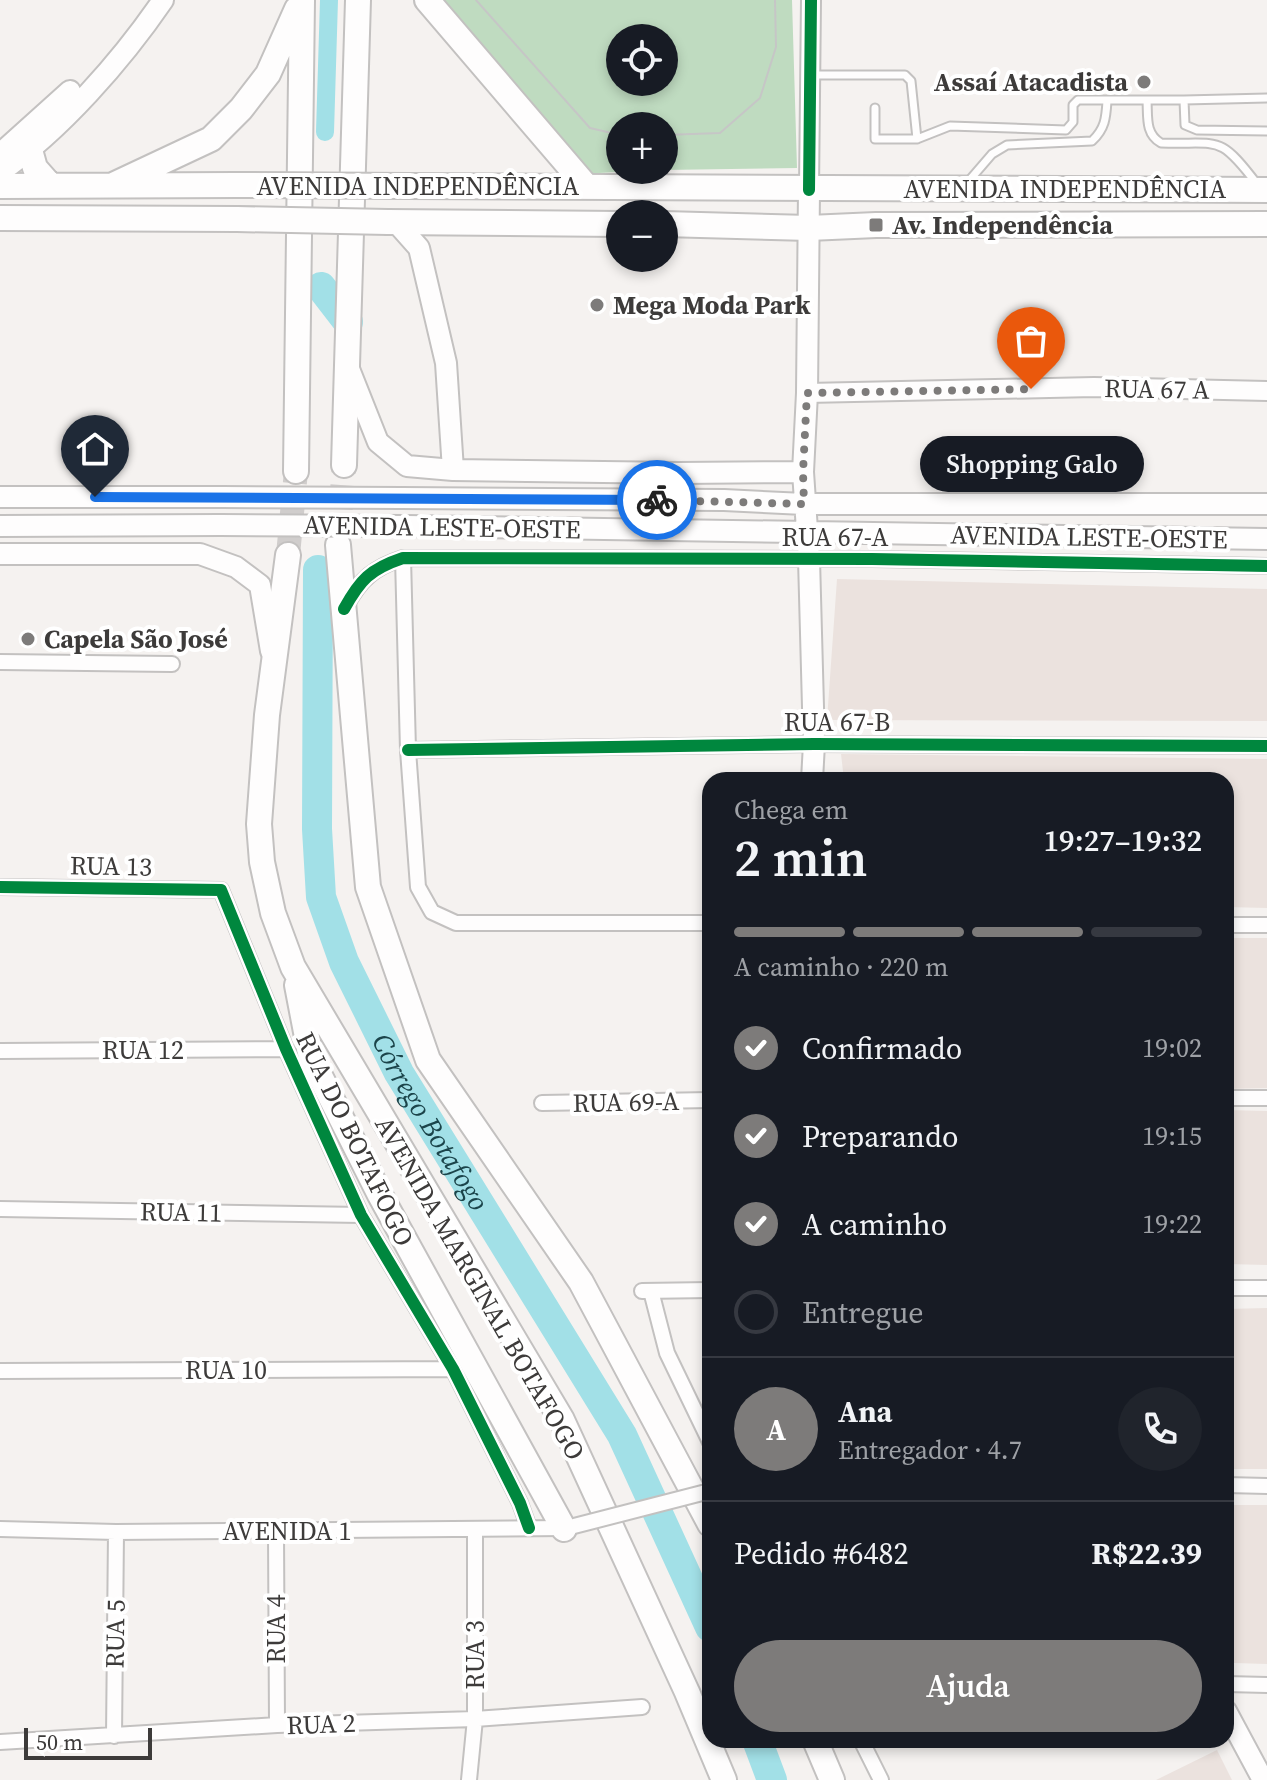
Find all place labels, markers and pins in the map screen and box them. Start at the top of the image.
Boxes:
place label: Assaí Atacadista [934,64,1128,100]
marker: Assaí Atacadista [1135,73,1153,91]
place label: Av. Independência [892,207,1113,243]
marker: Av. Independência [867,216,885,234]
place label: Mega Moda Park [613,287,811,323]
marker: Mega Moda Park [588,296,606,314]
pin [997,307,1065,389]
pin [61,415,129,497]
callout: Shopping Galo [919,437,1143,493]
place label: Capela São José [44,621,228,657]
marker: Capela São José [19,630,37,648]

